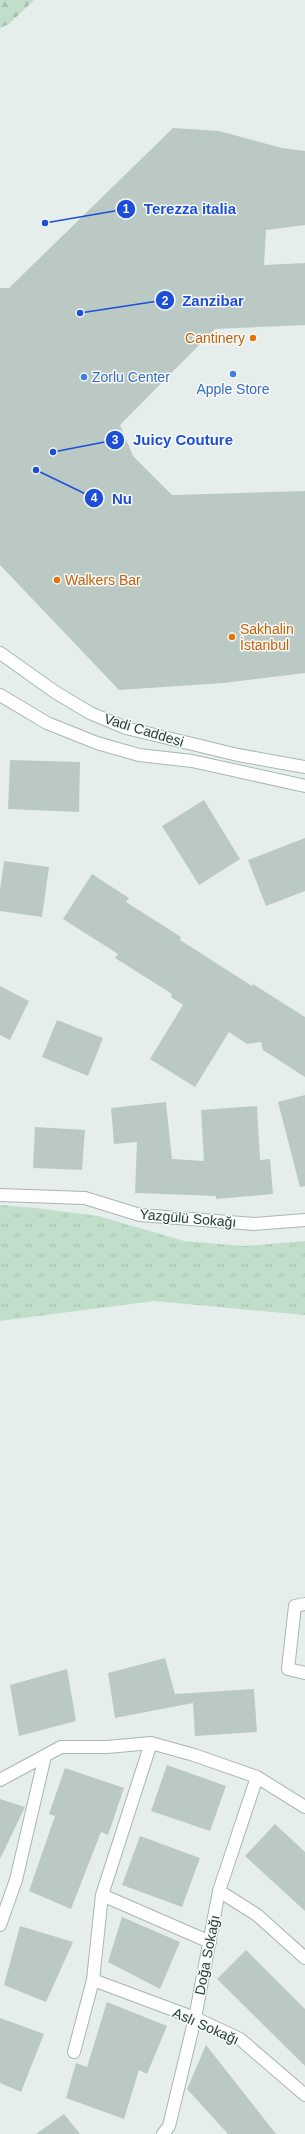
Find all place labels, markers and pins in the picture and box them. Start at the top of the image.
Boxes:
callout: Terezza italia [116,195,244,222]
callout: Zanzibar [155,287,252,314]
place label: Cantinery [185,330,245,346]
marker: Cantinery [248,333,258,343]
place label: Zorlu Center [92,369,170,385]
marker: Apple Store [228,369,238,379]
marker: Zorlu Center [79,372,89,382]
place label: Apple Store [196,381,270,397]
callout: Juicy Couture [105,426,241,453]
callout: Nu [84,485,140,512]
place label: Walkers Bar [65,572,141,588]
marker: Walkers Bar [52,575,62,585]
place label: Sakhalin İstanbul [240,621,294,653]
marker: Sakhalin İstanbul [227,632,237,642]

